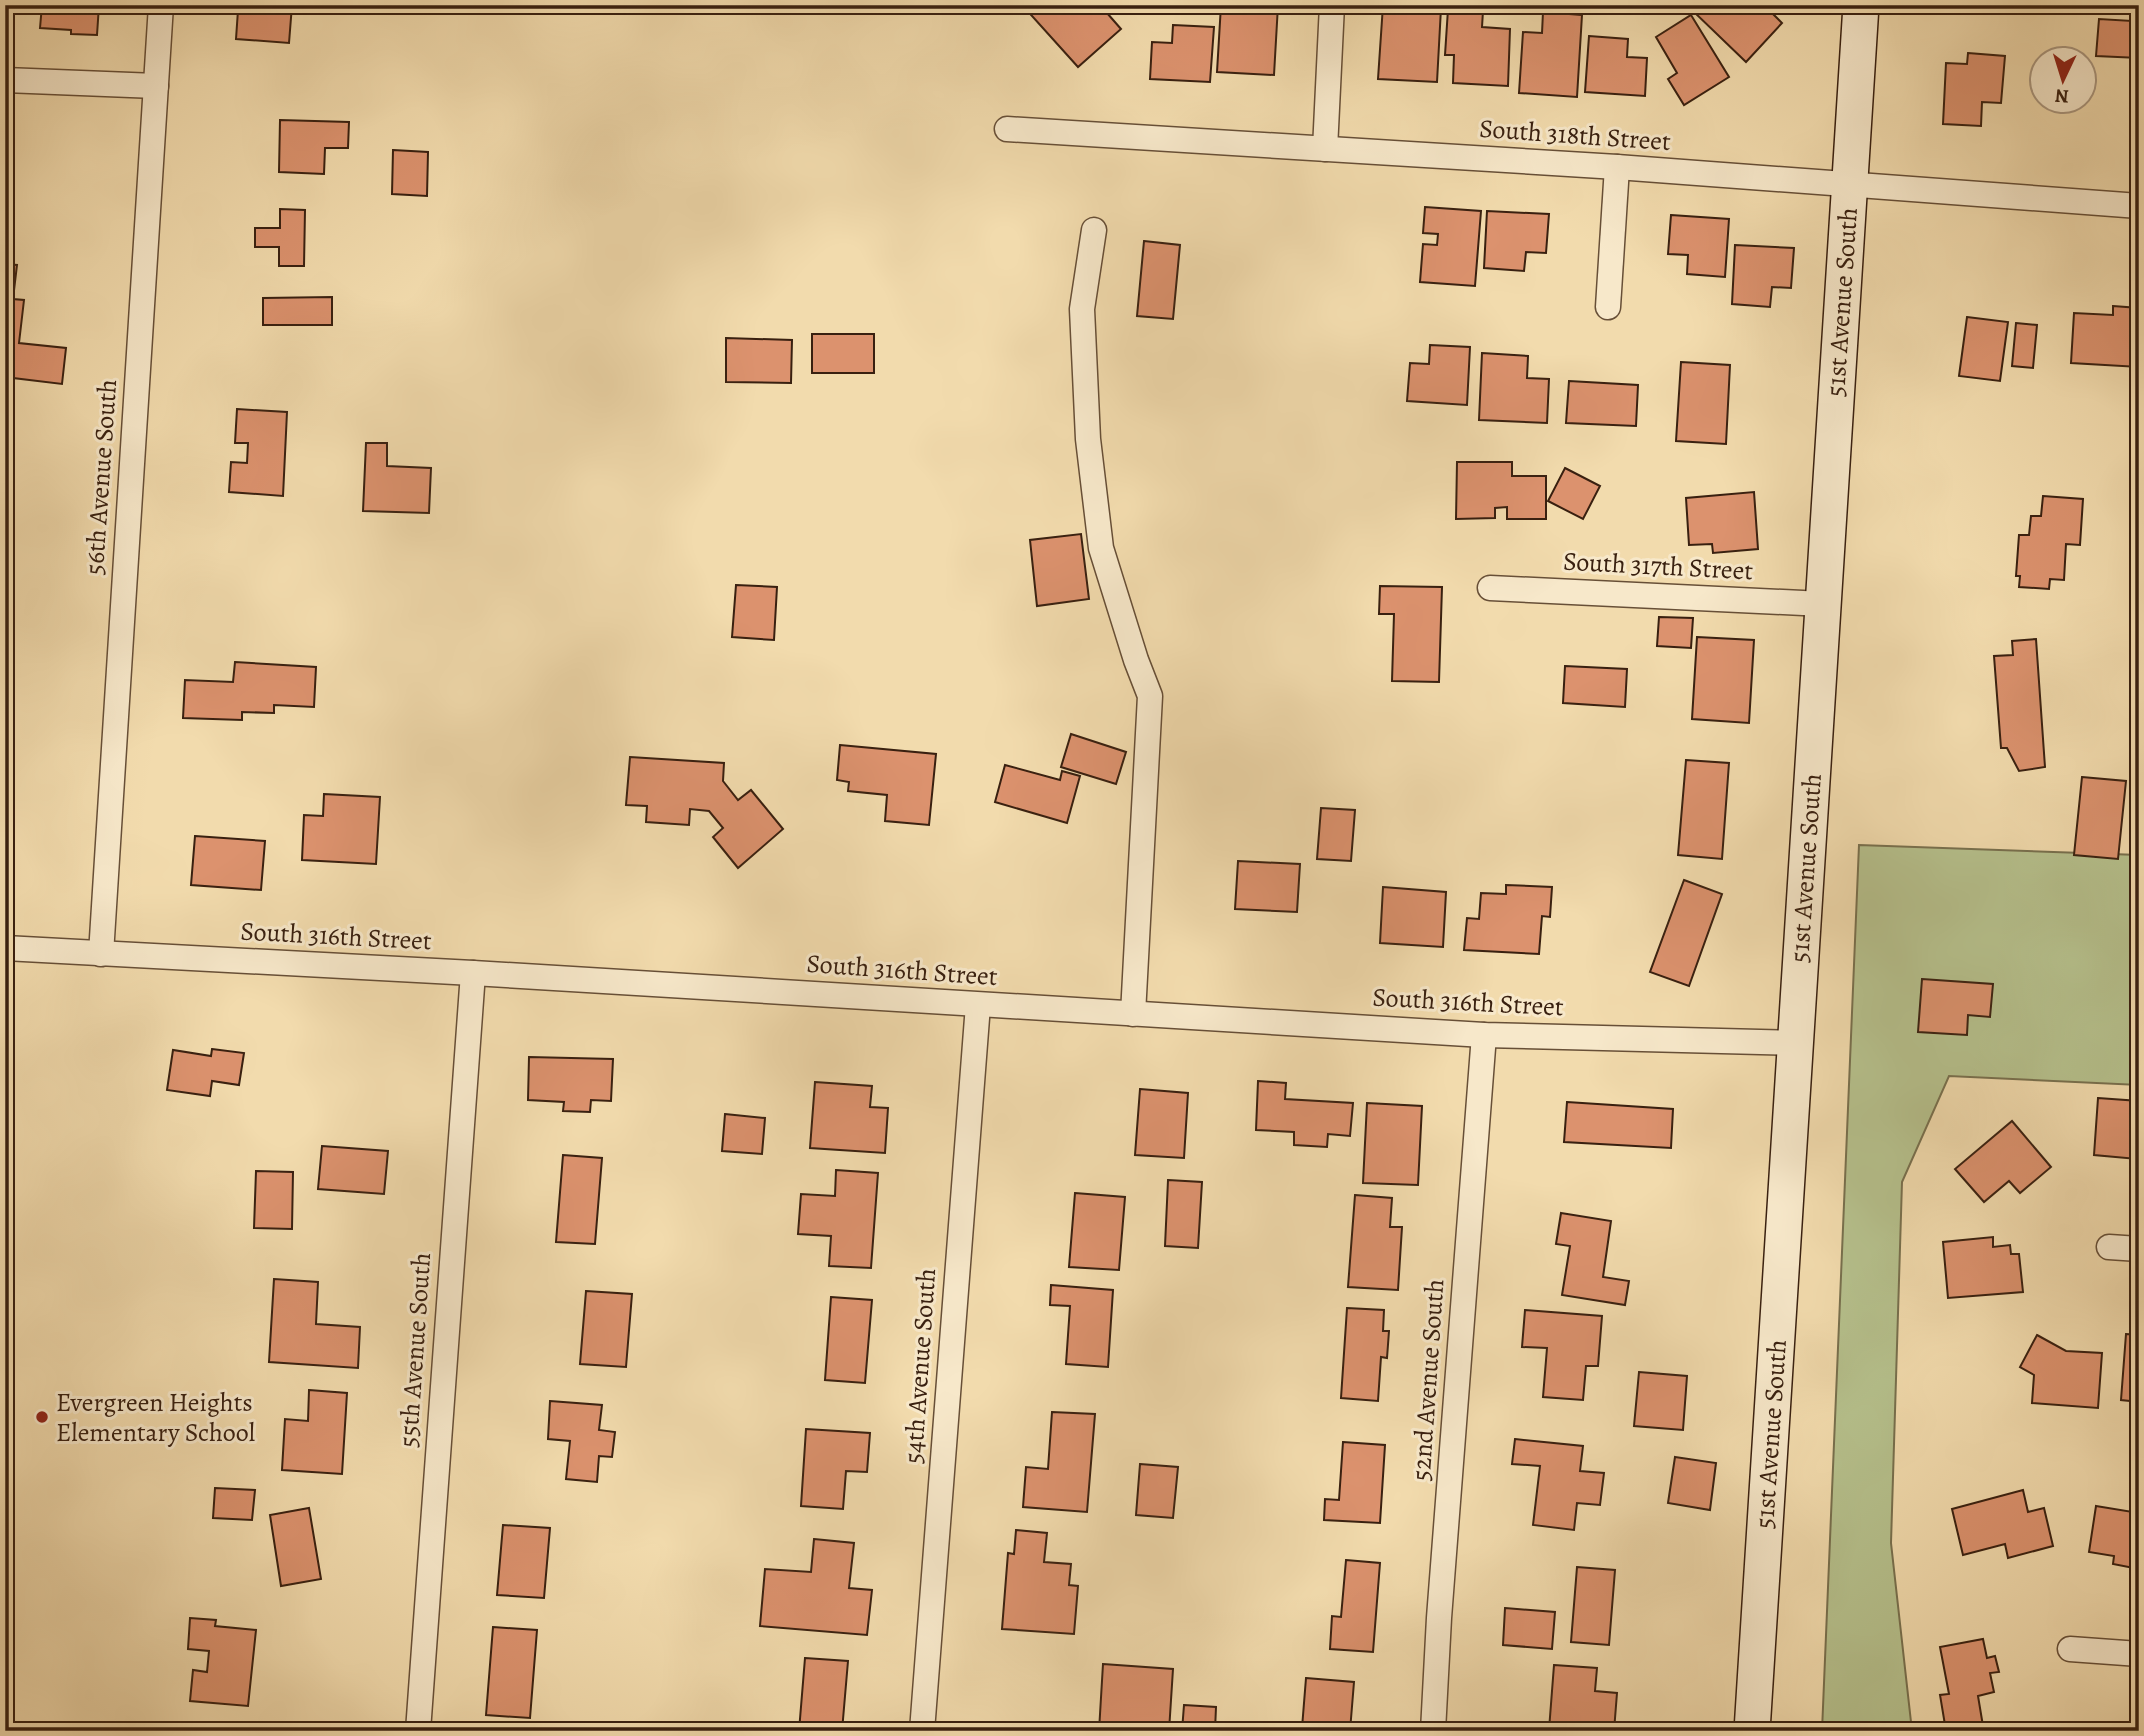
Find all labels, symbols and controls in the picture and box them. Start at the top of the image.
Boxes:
north arrow [2028,46,2098,116]
text: N [2054,82,2070,109]
street label: South 318th Street [1478,111,1672,159]
street label: 51st Avenue South [1818,206,1866,398]
street label: 56th Avenue South [77,378,125,576]
street label: South 317th Street [1562,544,1754,588]
street label: 51st Avenue South [1782,772,1830,964]
street label: South 316th Street [240,914,433,958]
street label: South 316th Street [805,946,999,994]
street label: South 316th Street [1372,980,1565,1024]
street label: 55th Avenue South [391,1251,439,1449]
street label: 54th Avenue South [896,1267,944,1465]
street label: 52nd Avenue South [1403,1278,1453,1482]
street label: 51st Avenue South [1747,1338,1795,1530]
place label: Evergreen Heights Elementary School [56,1385,255,1450]
marker: Evergreen Heights Elementary School [34,1409,50,1425]

